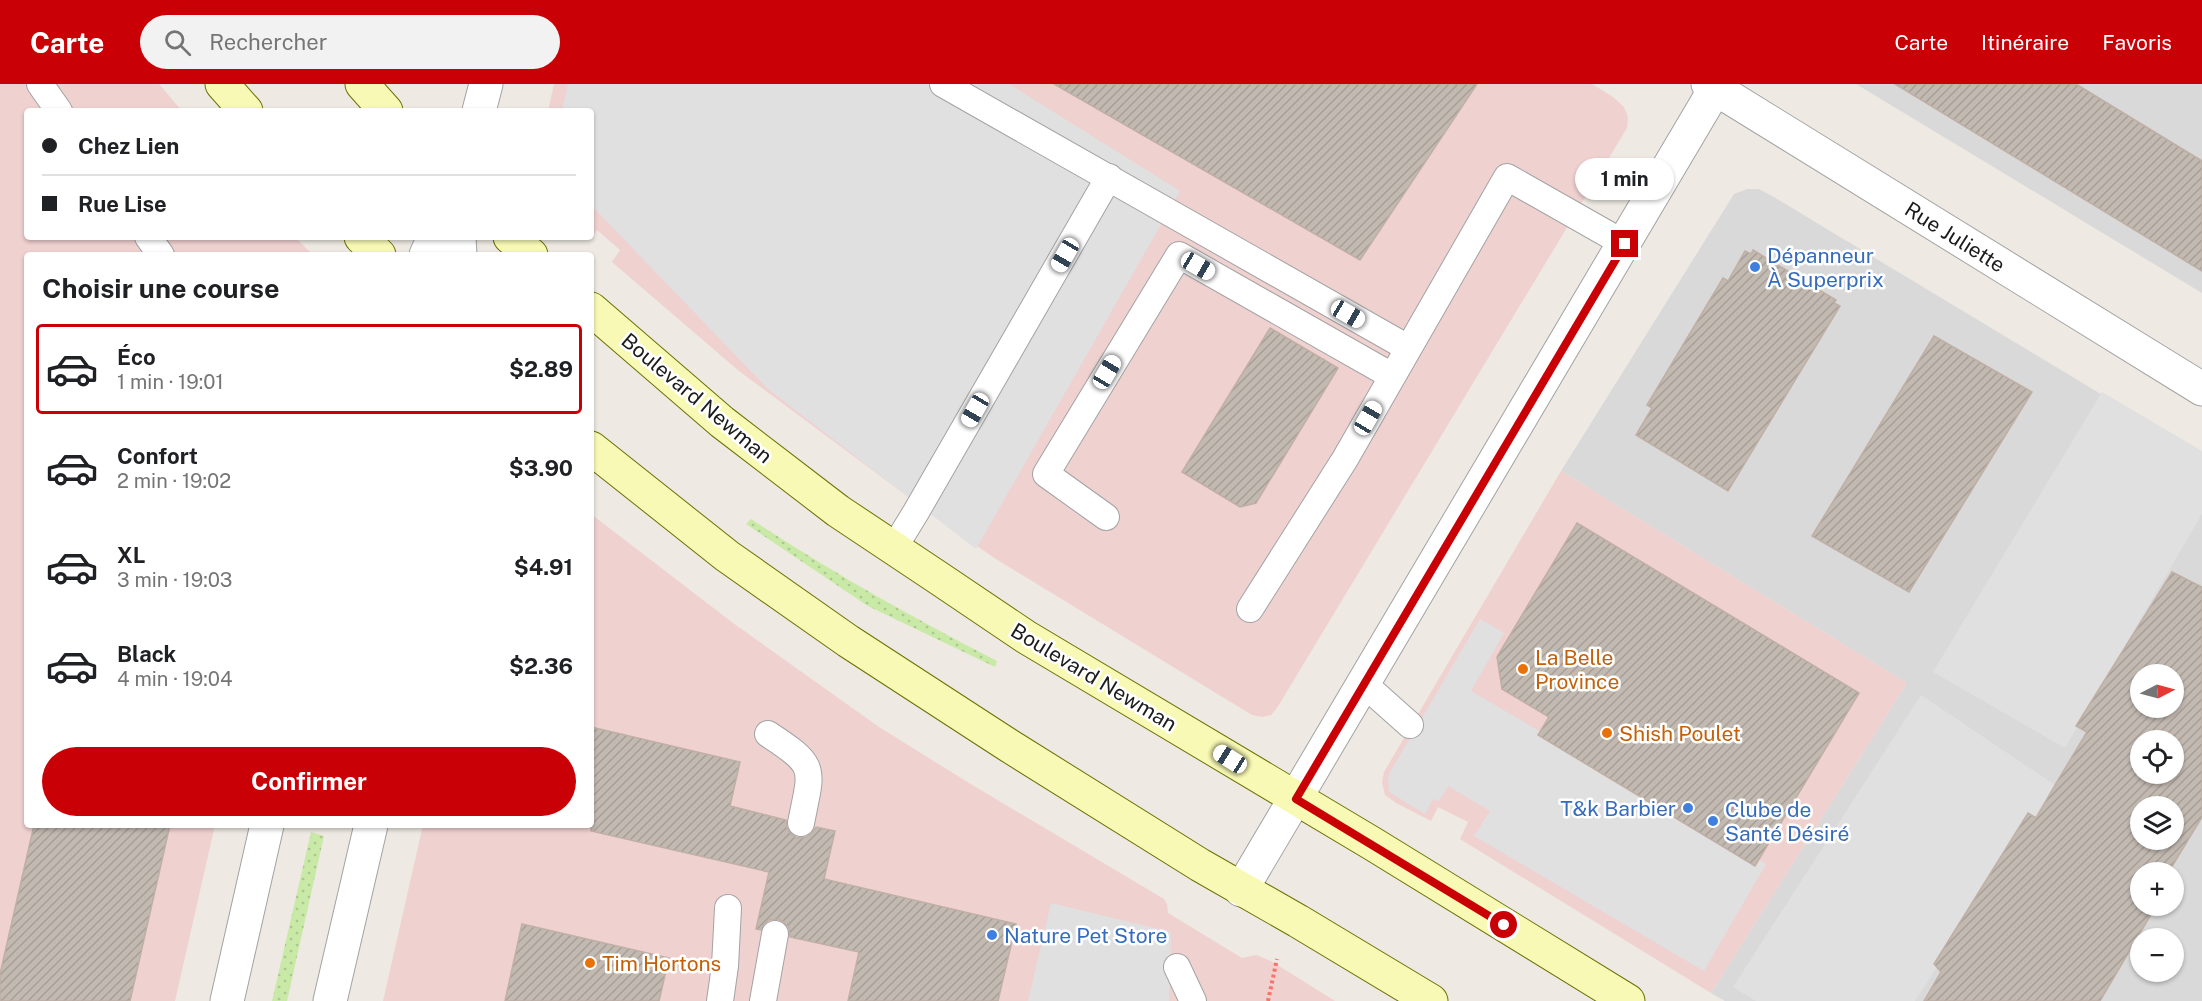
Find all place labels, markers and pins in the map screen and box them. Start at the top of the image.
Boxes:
place label: Dépanneur À Superprix [1767,243,1884,292]
marker: Dépanneur À Superprix [1748,260,1762,274]
place label: La Belle Province [1535,645,1619,694]
marker: La Belle Province [1516,662,1530,676]
place label: Shish Poulet [1619,721,1741,746]
marker: Shish Poulet [1600,726,1614,740]
place label: T&k Barbier [1560,796,1676,821]
place label: Clube de Santé Désiré [1725,797,1849,846]
marker: T&k Barbier [1681,801,1695,815]
marker: Clube de Santé Désiré [1706,814,1720,828]
place label: Nature Pet Store [1004,923,1167,948]
marker: Nature Pet Store [985,928,999,942]
place label: Tim Hortons [602,951,721,976]
marker: Tim Hortons [583,956,597,970]

